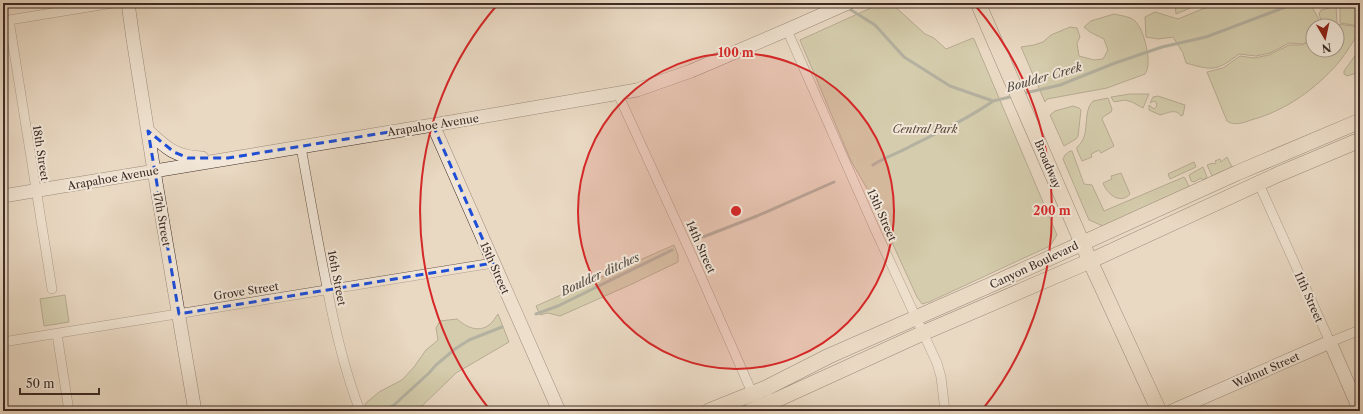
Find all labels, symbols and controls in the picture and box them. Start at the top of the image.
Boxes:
north arrow [1305,18,1345,58]
text: N [1320,40,1332,56]
text: 100 m [718,45,754,60]
water label: Boulder Creek [1003,59,1084,95]
street label: Arapahoe Avenue [385,111,480,139]
park label: Central Park [893,122,958,136]
street label: 18th Street [30,124,52,182]
street label: Broadway [1031,137,1065,191]
street label: Arapahoe Avenue [65,163,160,193]
street label: 13th Street [864,187,900,243]
street label: 17th Street [150,191,174,247]
text: 200 m [1033,203,1071,218]
centre of rings [729,204,743,218]
street label: 14th Street [683,219,719,275]
street label: Canyon Boulevard [987,238,1081,292]
street label: 15th Street [477,240,513,296]
street label: 16th Street [325,249,349,307]
water label: Boulder ditches [557,249,642,299]
street label: 11th Street [1292,269,1326,325]
street label: Grove Street [212,279,280,303]
street label: Walnut Street [1229,349,1302,391]
scale bar [20,370,99,396]
text: 50 m [26,376,55,391]

